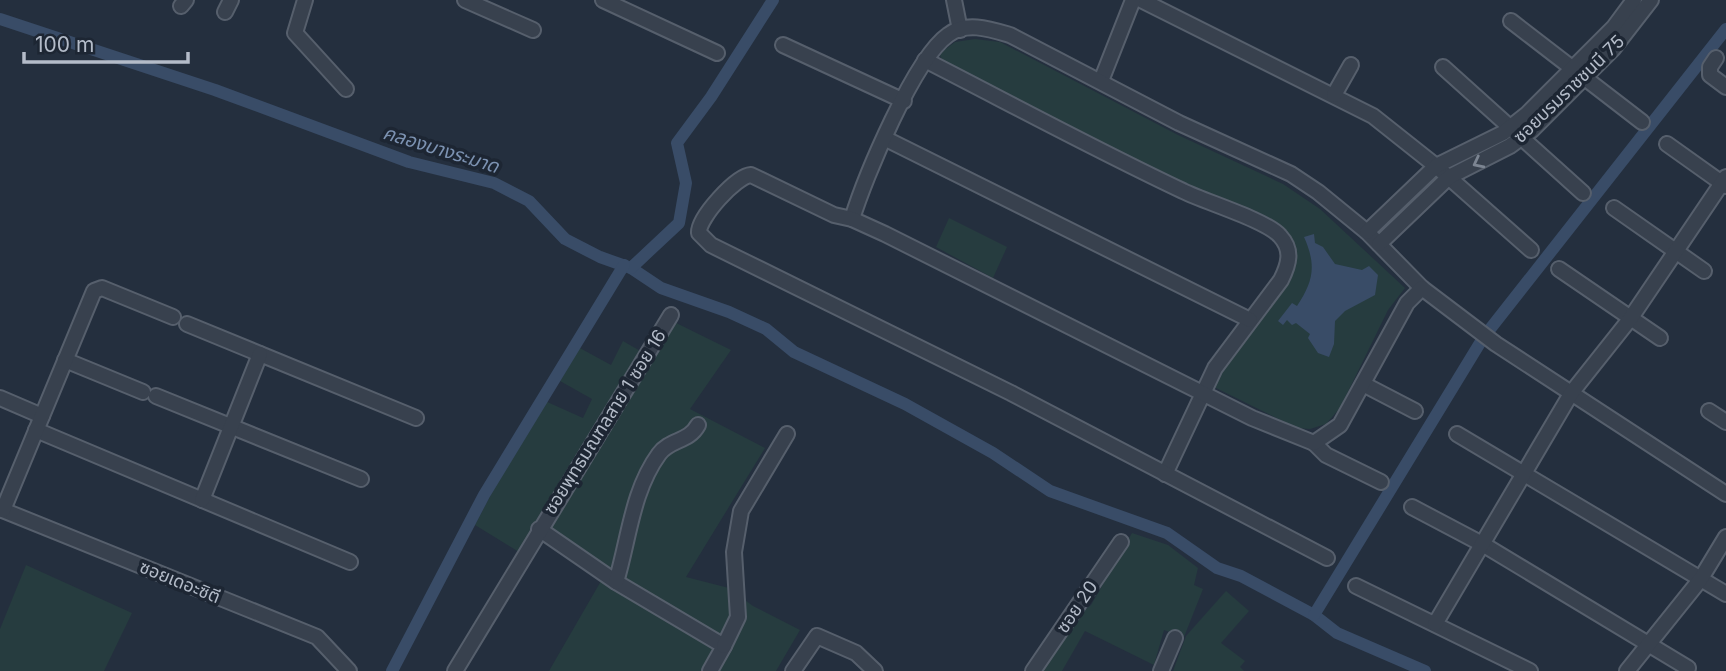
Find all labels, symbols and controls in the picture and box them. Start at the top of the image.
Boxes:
scale bar [24,21,189,65]
street label: ซอยบรมราชชนนี 75 [1509,30,1628,147]
text: 100 m [35,32,94,57]
water label: คลองบางระมาด [380,121,503,178]
one-way arrow [1473,154,1485,168]
street label: ซอยพุทธมณฑลสาย 1 ซอย 16 [539,326,671,518]
street label: ซอยเดอะซิตี [137,556,224,607]
street label: ซอย 20 [1052,577,1102,637]

